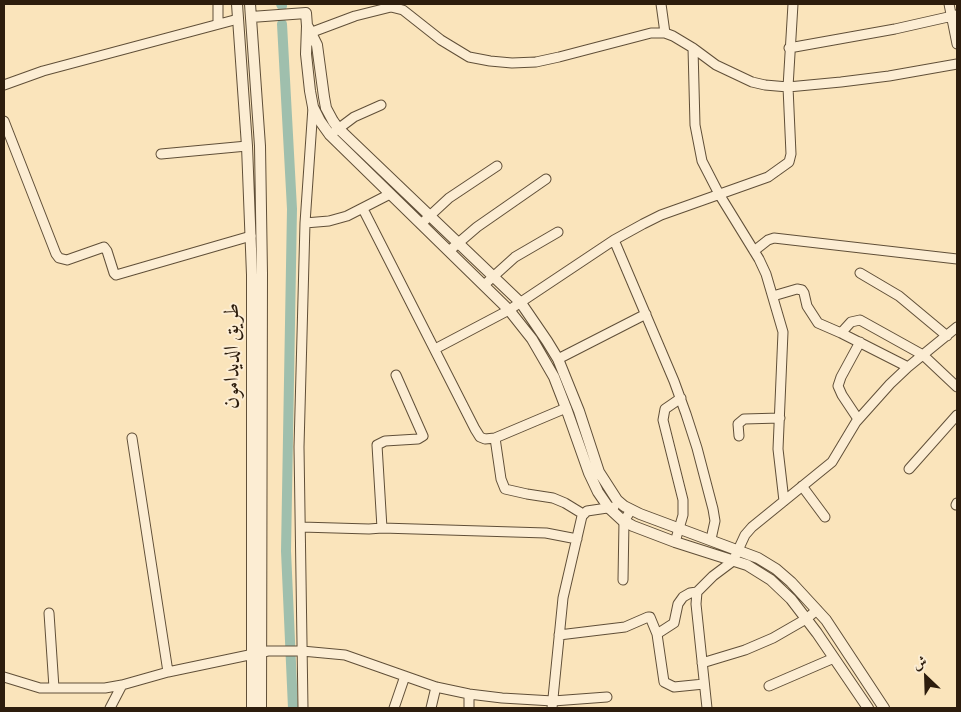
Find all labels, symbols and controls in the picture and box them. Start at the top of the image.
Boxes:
street label: طريق الديدامون [220,303,246,409]
north arrow [901,652,951,702]
text: ش [910,652,929,673]

